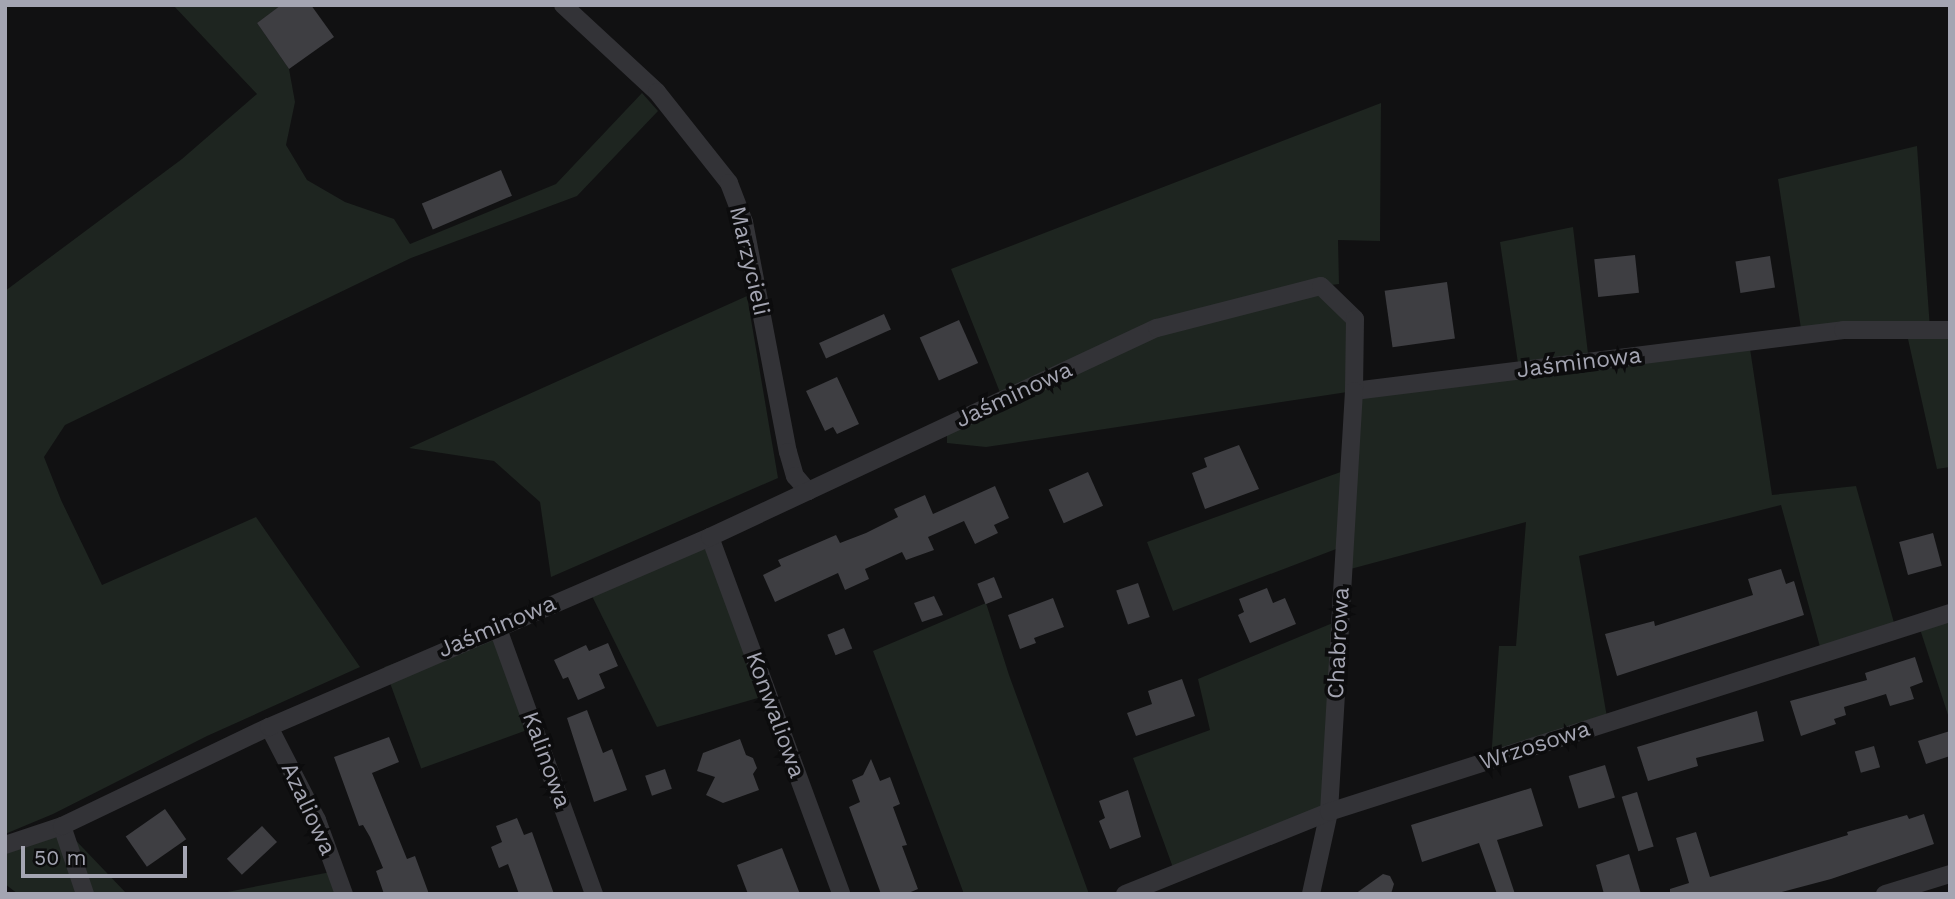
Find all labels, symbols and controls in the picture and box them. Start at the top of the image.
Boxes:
street label: Marzycieli [723,204,775,318]
street label: Jaśminowa [1515,342,1643,384]
street label: Jaśminowa [951,356,1077,434]
street label: Chabrowa [1322,586,1356,700]
street label: Jaśminowa [434,590,560,664]
street label: Konwaliowa [739,648,811,782]
street label: Kalinowa [516,708,576,812]
street label: Wrzosowa [1476,715,1594,777]
street label: Azaliowa [275,758,341,860]
scale bar [24,832,191,876]
text: 50 m [34,845,86,870]

